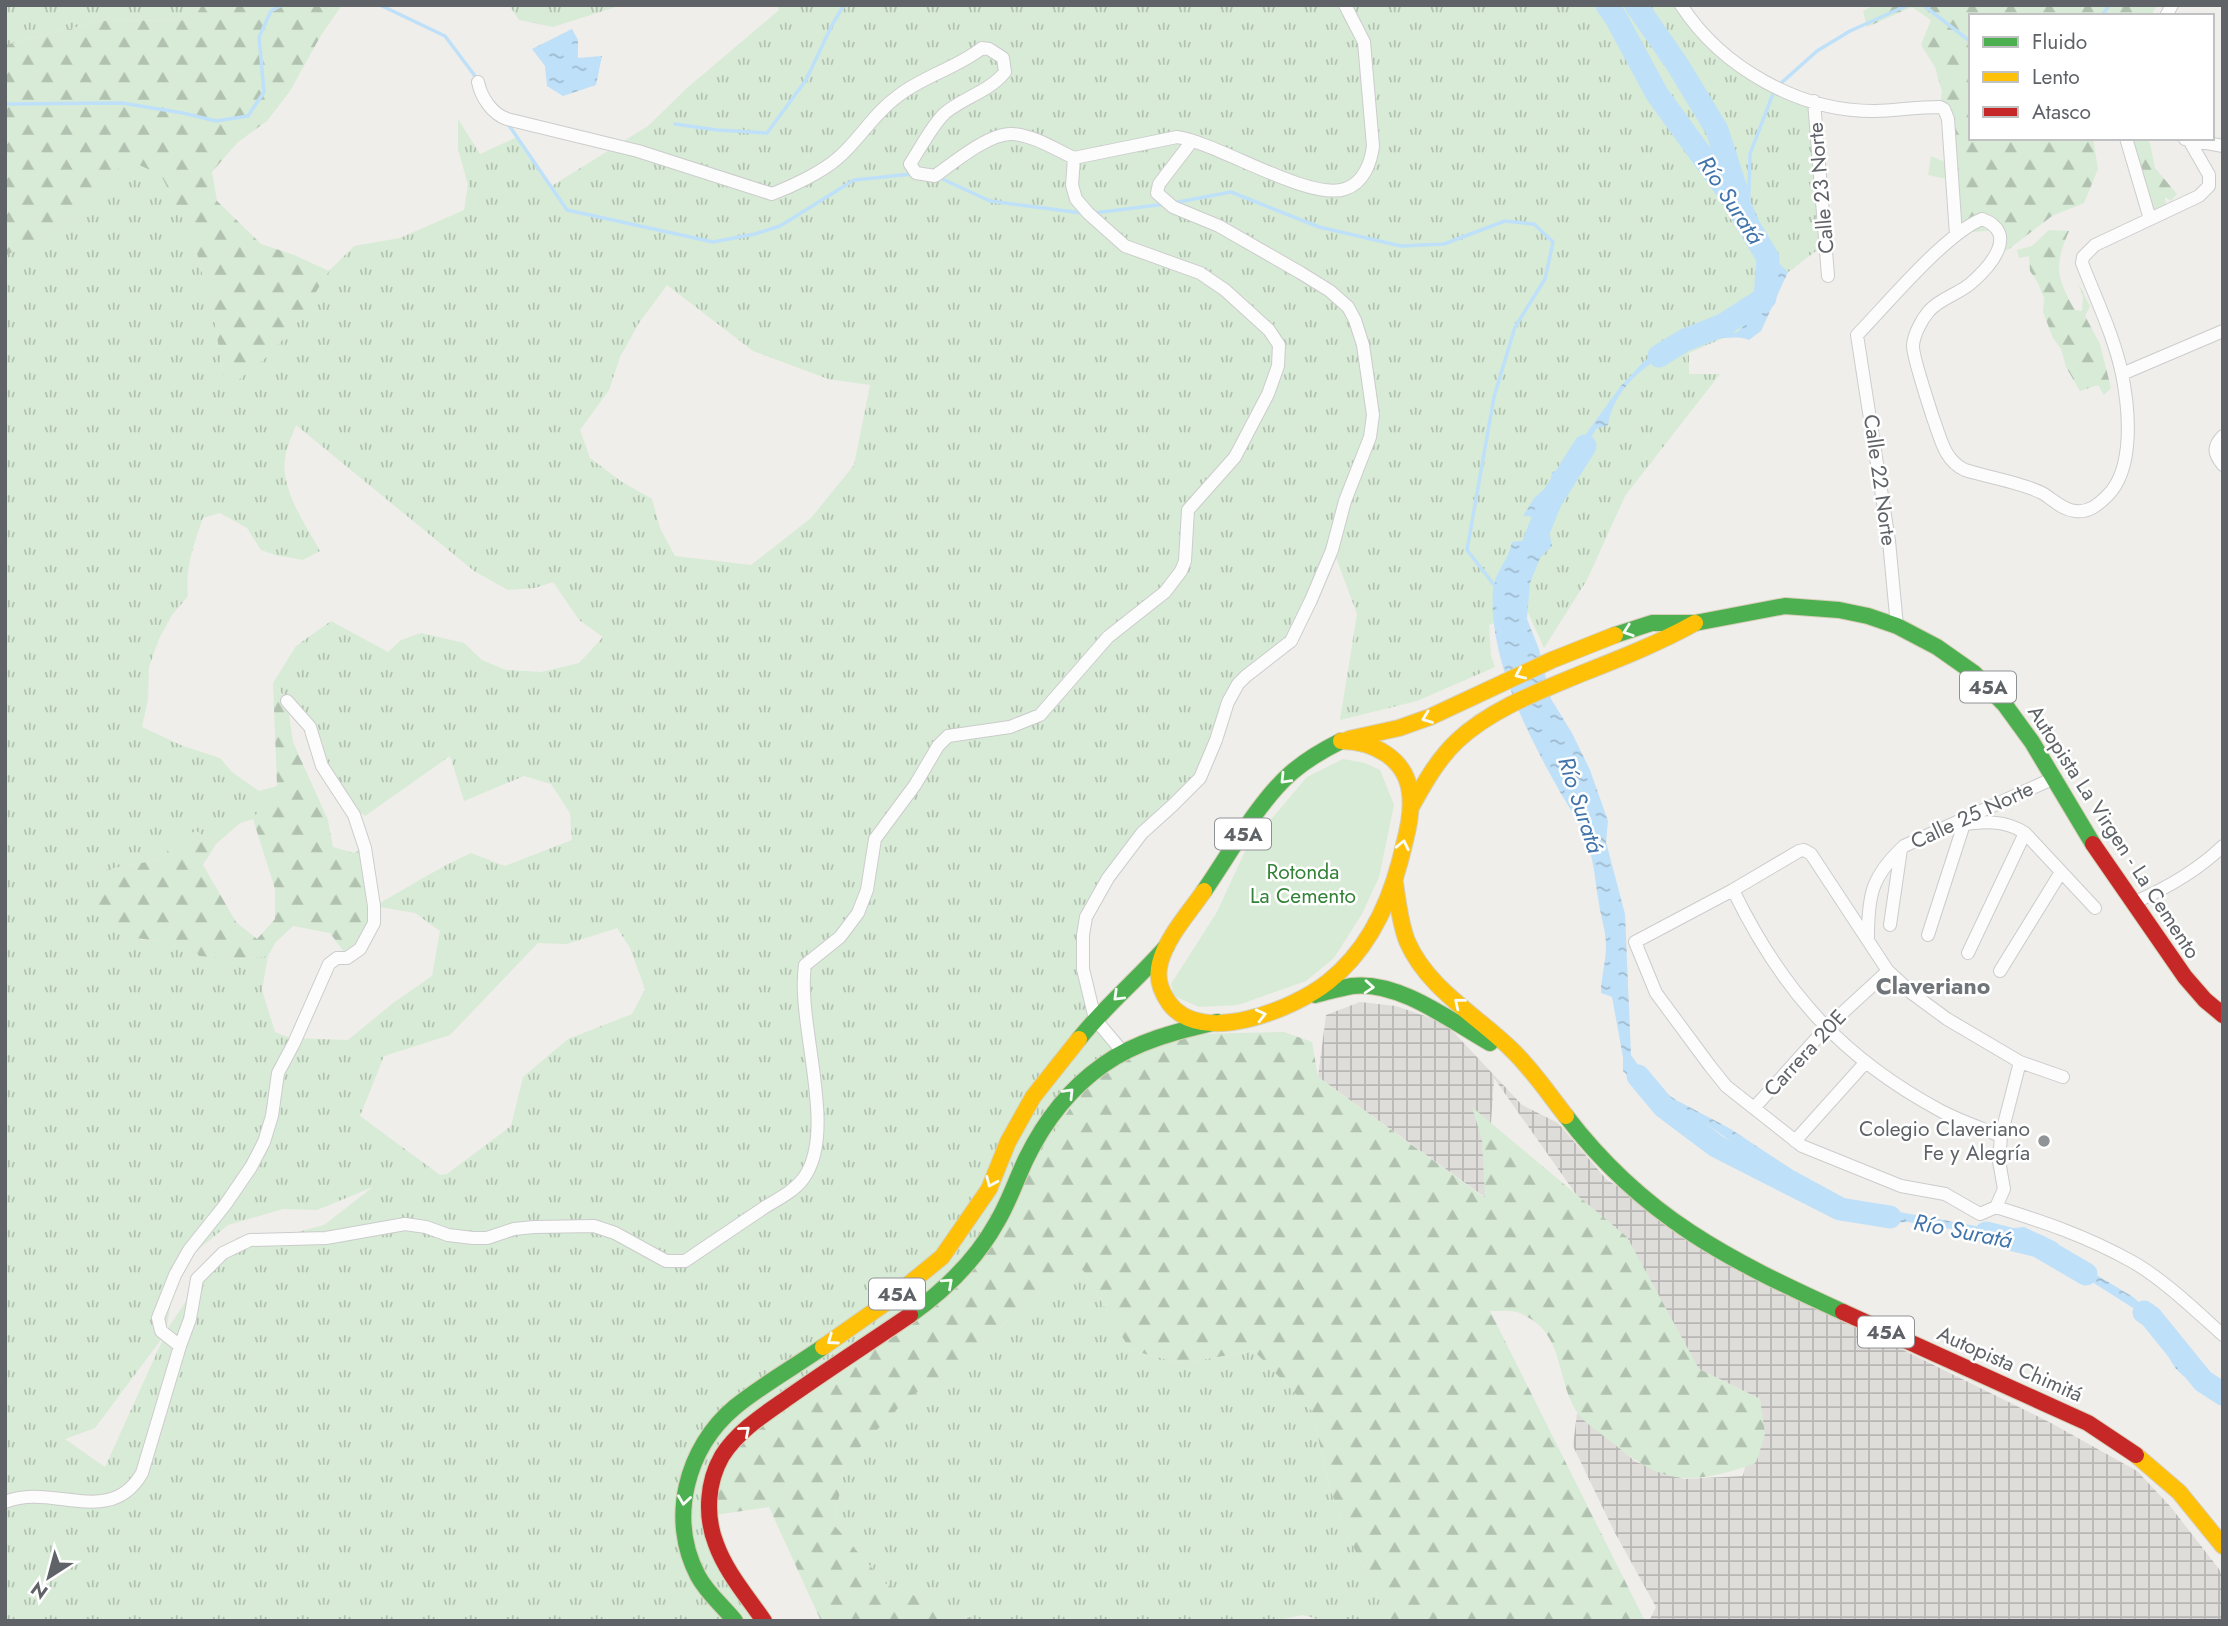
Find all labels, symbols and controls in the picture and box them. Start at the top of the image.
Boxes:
legend [1969,14,2214,140]
text: Fluido [2032,27,2087,57]
text: Lento [2032,62,2080,92]
text: Atasco [2032,97,2091,127]
street label: Calle 23 Norte [1800,121,1842,255]
water label: Río Suratá [1690,149,1773,251]
street label: Calle 22 Norte [1856,412,1904,548]
one-way arrow [1623,622,1635,637]
one-way arrow [1515,666,1527,680]
road number: 45A [1960,672,2016,702]
street label: Autopista La Virgen - La Cemento [2021,699,2207,965]
one-way arrow [1421,710,1434,724]
water label: Río Suratá [1549,752,1613,858]
one-way arrow [1281,771,1294,784]
street label: Calle 25 Norte [1906,773,2038,857]
road number: 45A [1215,818,1271,849]
one-way arrow [1394,839,1409,851]
park label: Rotonda La Cemento [1250,857,1356,911]
district label: Claveriano [1876,969,1990,1003]
one-way arrow [1364,980,1375,995]
one-way arrow [1114,988,1127,1001]
one-way arrow [1454,999,1467,1011]
street label: Carrera 20E [1757,1003,1853,1103]
one-way arrow [1255,1009,1267,1023]
one-way arrow [1061,1088,1074,1101]
place label: Colegio Claveriano Fe y Alegría [1859,1114,2030,1168]
marker: Colegio Claveriano Fe y Alegría [2036,1133,2052,1149]
one-way arrow [985,1175,999,1187]
water label: Río Suratá [1911,1205,2015,1257]
road number: 45A [869,1278,925,1310]
one-way arrow [940,1279,953,1291]
road number: 45A [1858,1316,1914,1348]
street label: Autopista Chimitá [1933,1319,2087,1409]
one-way arrow [827,1332,840,1344]
one-way arrow [736,1427,749,1439]
one-way arrow [677,1494,692,1506]
north arrow [14,1542,84,1612]
text: N [25,1575,53,1606]

